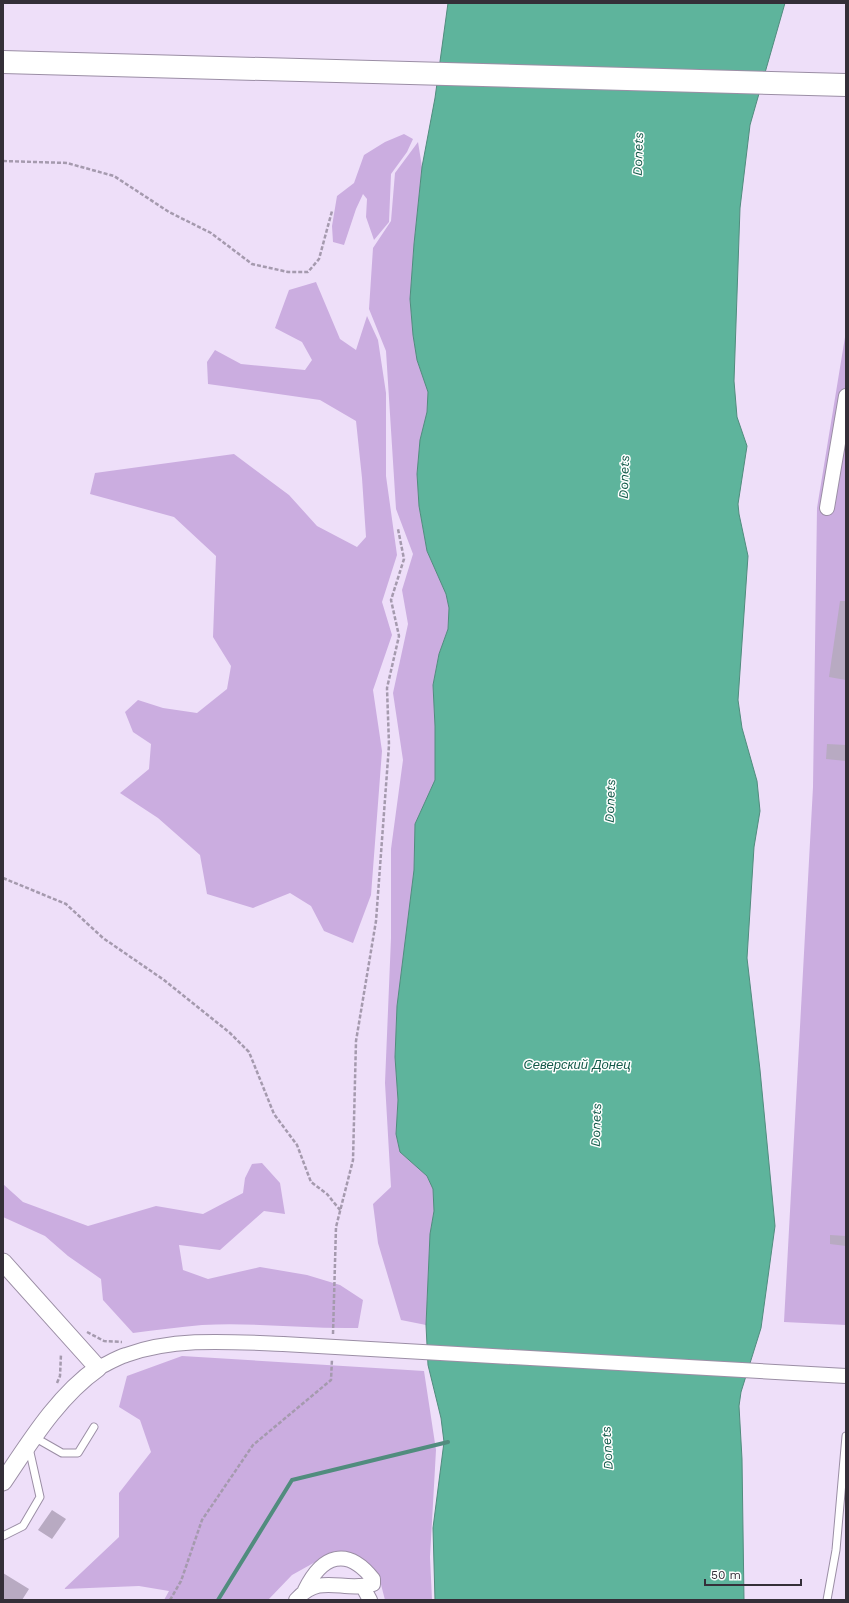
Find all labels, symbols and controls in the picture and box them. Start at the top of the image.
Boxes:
water label: Donets [630,132,646,176]
water label: Donets [616,455,632,499]
water label: Donets [602,779,618,823]
water label: Северский Донец [523,1057,631,1072]
water label: Donets [588,1103,604,1147]
water label: Donets [598,1425,616,1470]
scale bar [705,1561,801,1587]
text: 50 m [711,1568,741,1582]

